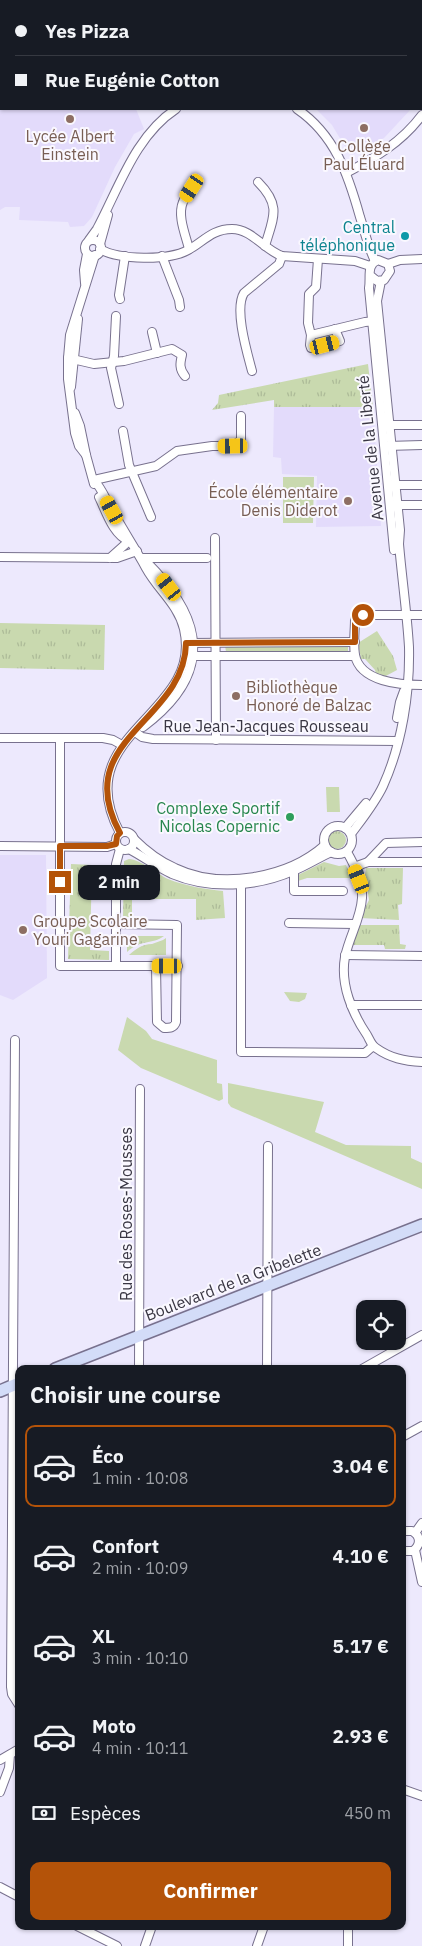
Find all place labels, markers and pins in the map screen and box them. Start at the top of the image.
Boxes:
marker: Lycée Albert Einstein [64,113,76,125]
marker: Collège Paul Éluard [358,122,370,134]
place label: Lycée Albert Einstein [26,126,114,164]
place label: Collège Paul Éluard [323,136,405,174]
place label: Central téléphonique [300,217,395,255]
marker: Central téléphonique [399,230,411,242]
place label: École élémentaire Denis Diderot [209,481,338,520]
marker: École élémentaire Denis Diderot [342,495,354,507]
place label: Bibliothèque Honoré de Balzac [246,677,372,715]
marker: Bibliothèque Honoré de Balzac [230,690,242,702]
place label: Complexe Sportif Nicolas Copernic [156,798,280,836]
marker: Complexe Sportif Nicolas Copernic [284,811,296,823]
place label: Groupe Scolaire Youri Gagarine [33,911,148,949]
marker: Groupe Scolaire Youri Gagarine [17,924,29,936]

